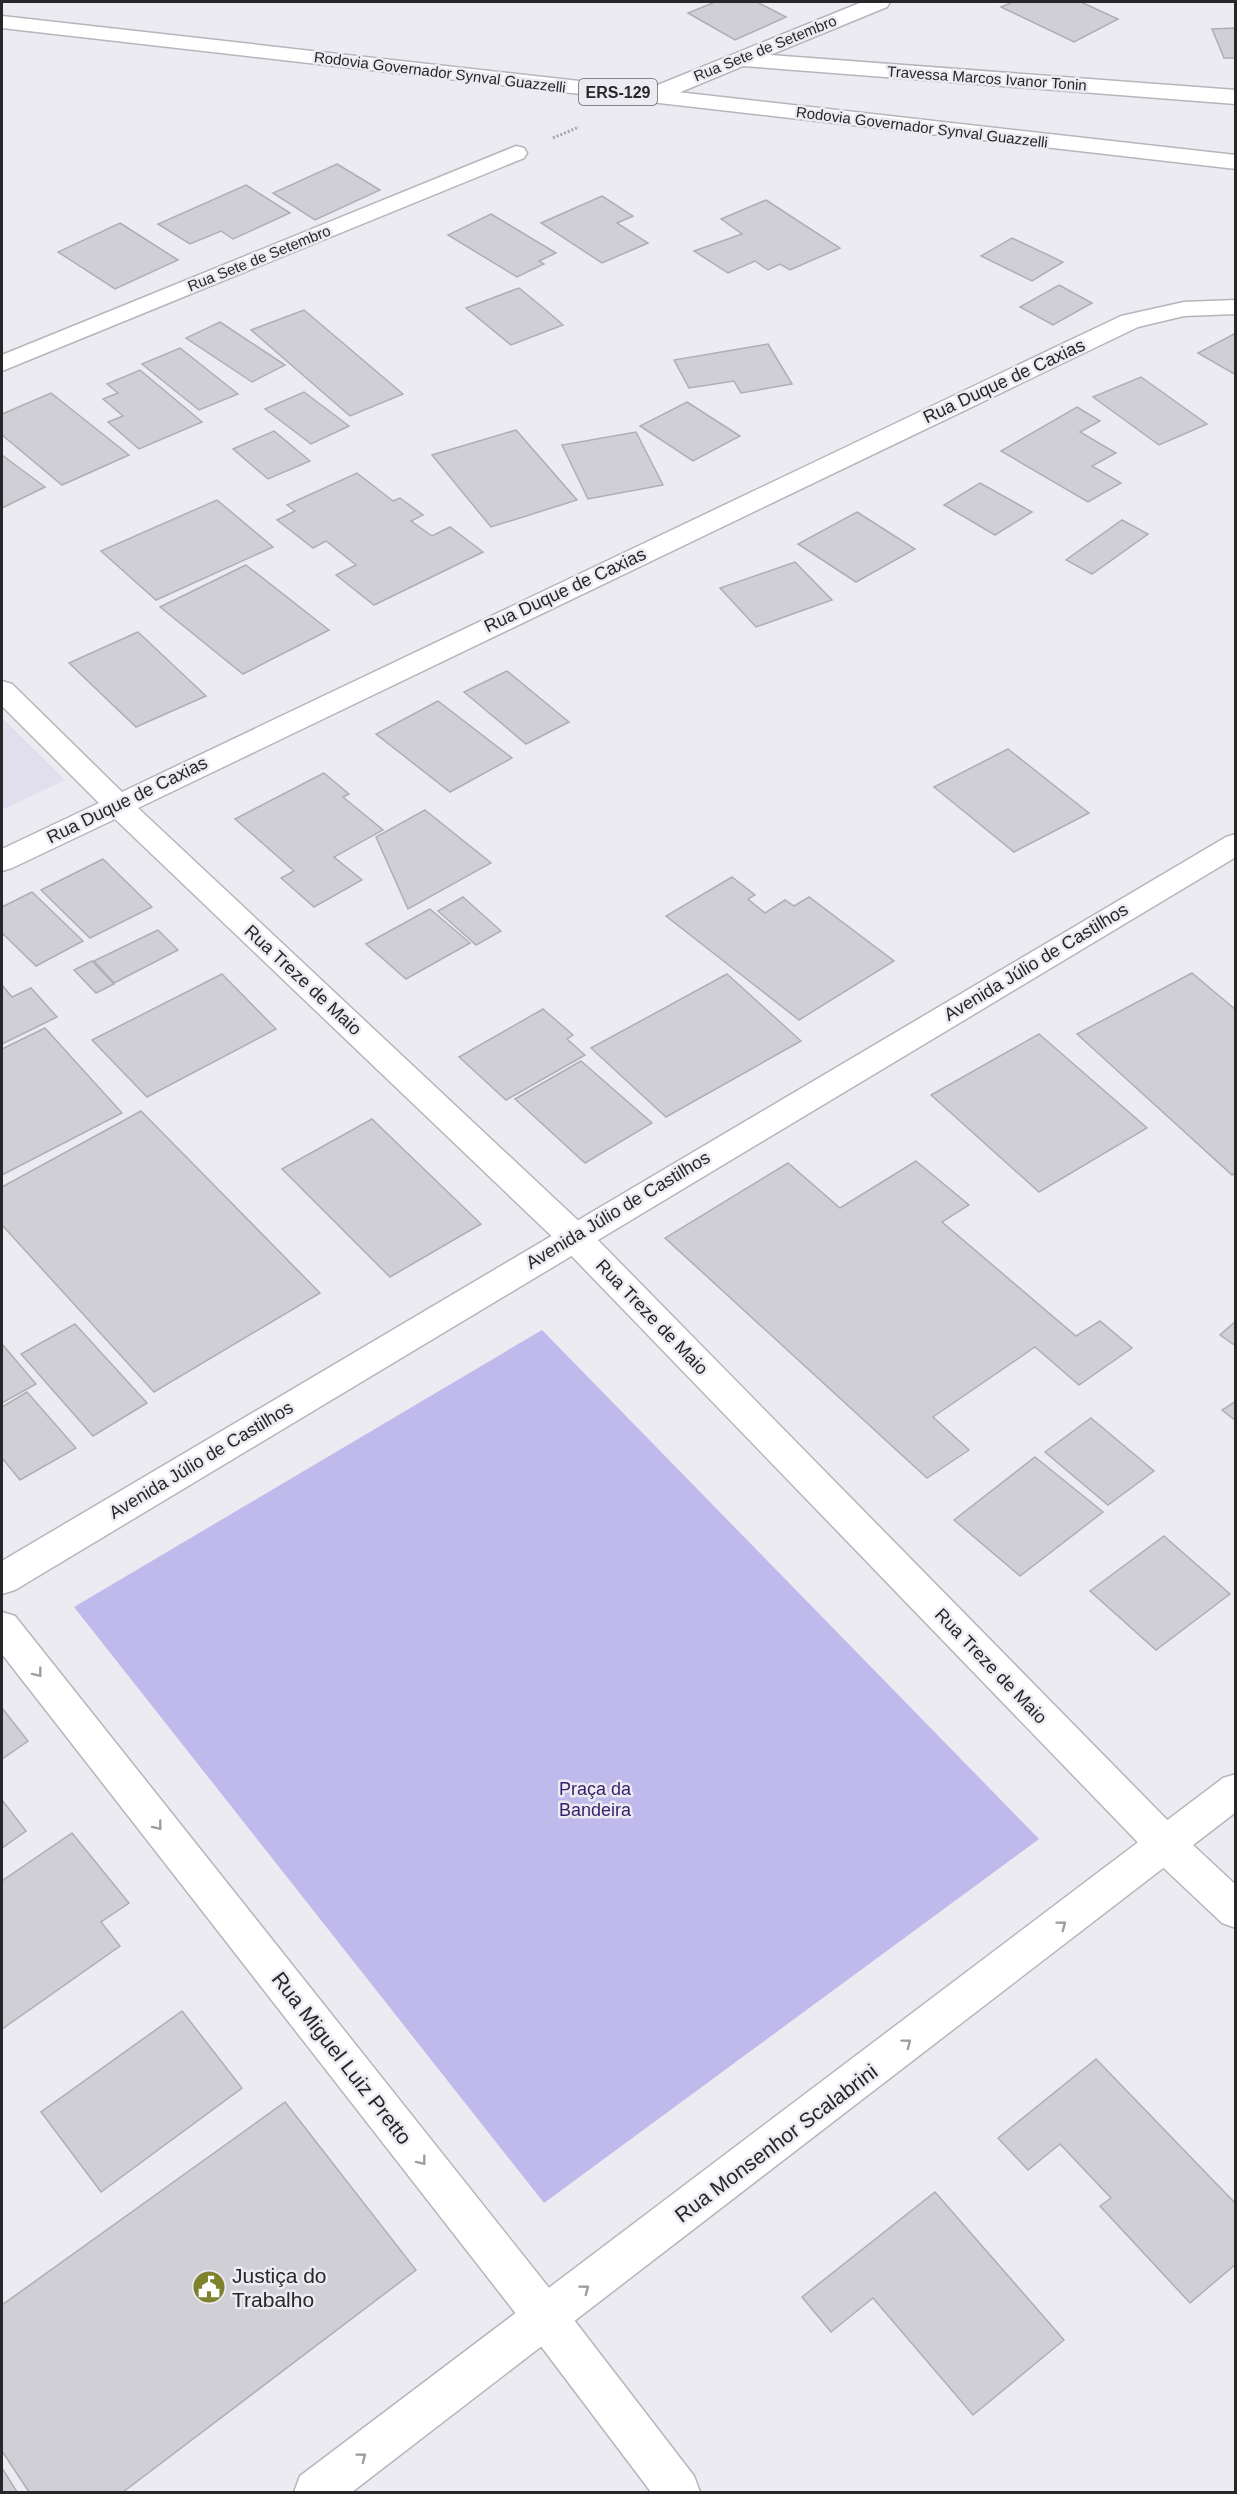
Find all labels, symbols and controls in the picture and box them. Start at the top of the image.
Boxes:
street label: Rua Sete de Setembro [691,12,839,84]
street label: Rodovia Governador Synval Guazzelli [313,48,567,96]
street label: Travessa Marcos Ivanor Tonin [887,63,1087,93]
road number: ERS-129 [579,79,657,105]
street label: Rodovia Governador Synval Guazzelli [795,103,1049,151]
street label: Rua Sete de Setembro [185,222,333,294]
street label: Rua Duque de Caxias [920,335,1088,427]
street label: Rua Duque de Caxias [481,544,649,636]
street label: Rua Duque de Caxias [43,752,211,848]
street label: Avenida Júlio de Castilhos [941,899,1131,1025]
street label: Rua Treze de Maio [241,921,365,1039]
street label: Avenida Júlio de Castilhos [523,1147,713,1273]
street label: Rua Treze de Maio [592,1255,712,1379]
street label: Avenida Júlio de Castilhos [106,1397,296,1523]
street label: Rua Treze de Maio [931,1604,1051,1728]
one-way arrow [30,1666,41,1677]
park label: Praça da Bandeira [559,1779,632,1820]
one-way arrow [151,1819,162,1830]
one-way arrow [1055,1921,1066,1932]
street label: Rua Miguel Luiz Pretto [268,1967,416,2149]
one-way arrow [900,2039,911,2050]
street label: Rua Monsenhor Scalabrini [670,2059,882,2227]
one-way arrow [415,2154,426,2165]
place label: Justiça do Trabalho [232,2264,327,2311]
public building icon: Justiça do Trabalho [191,2269,227,2305]
one-way arrow [578,2285,589,2296]
one-way arrow [356,2454,367,2465]

